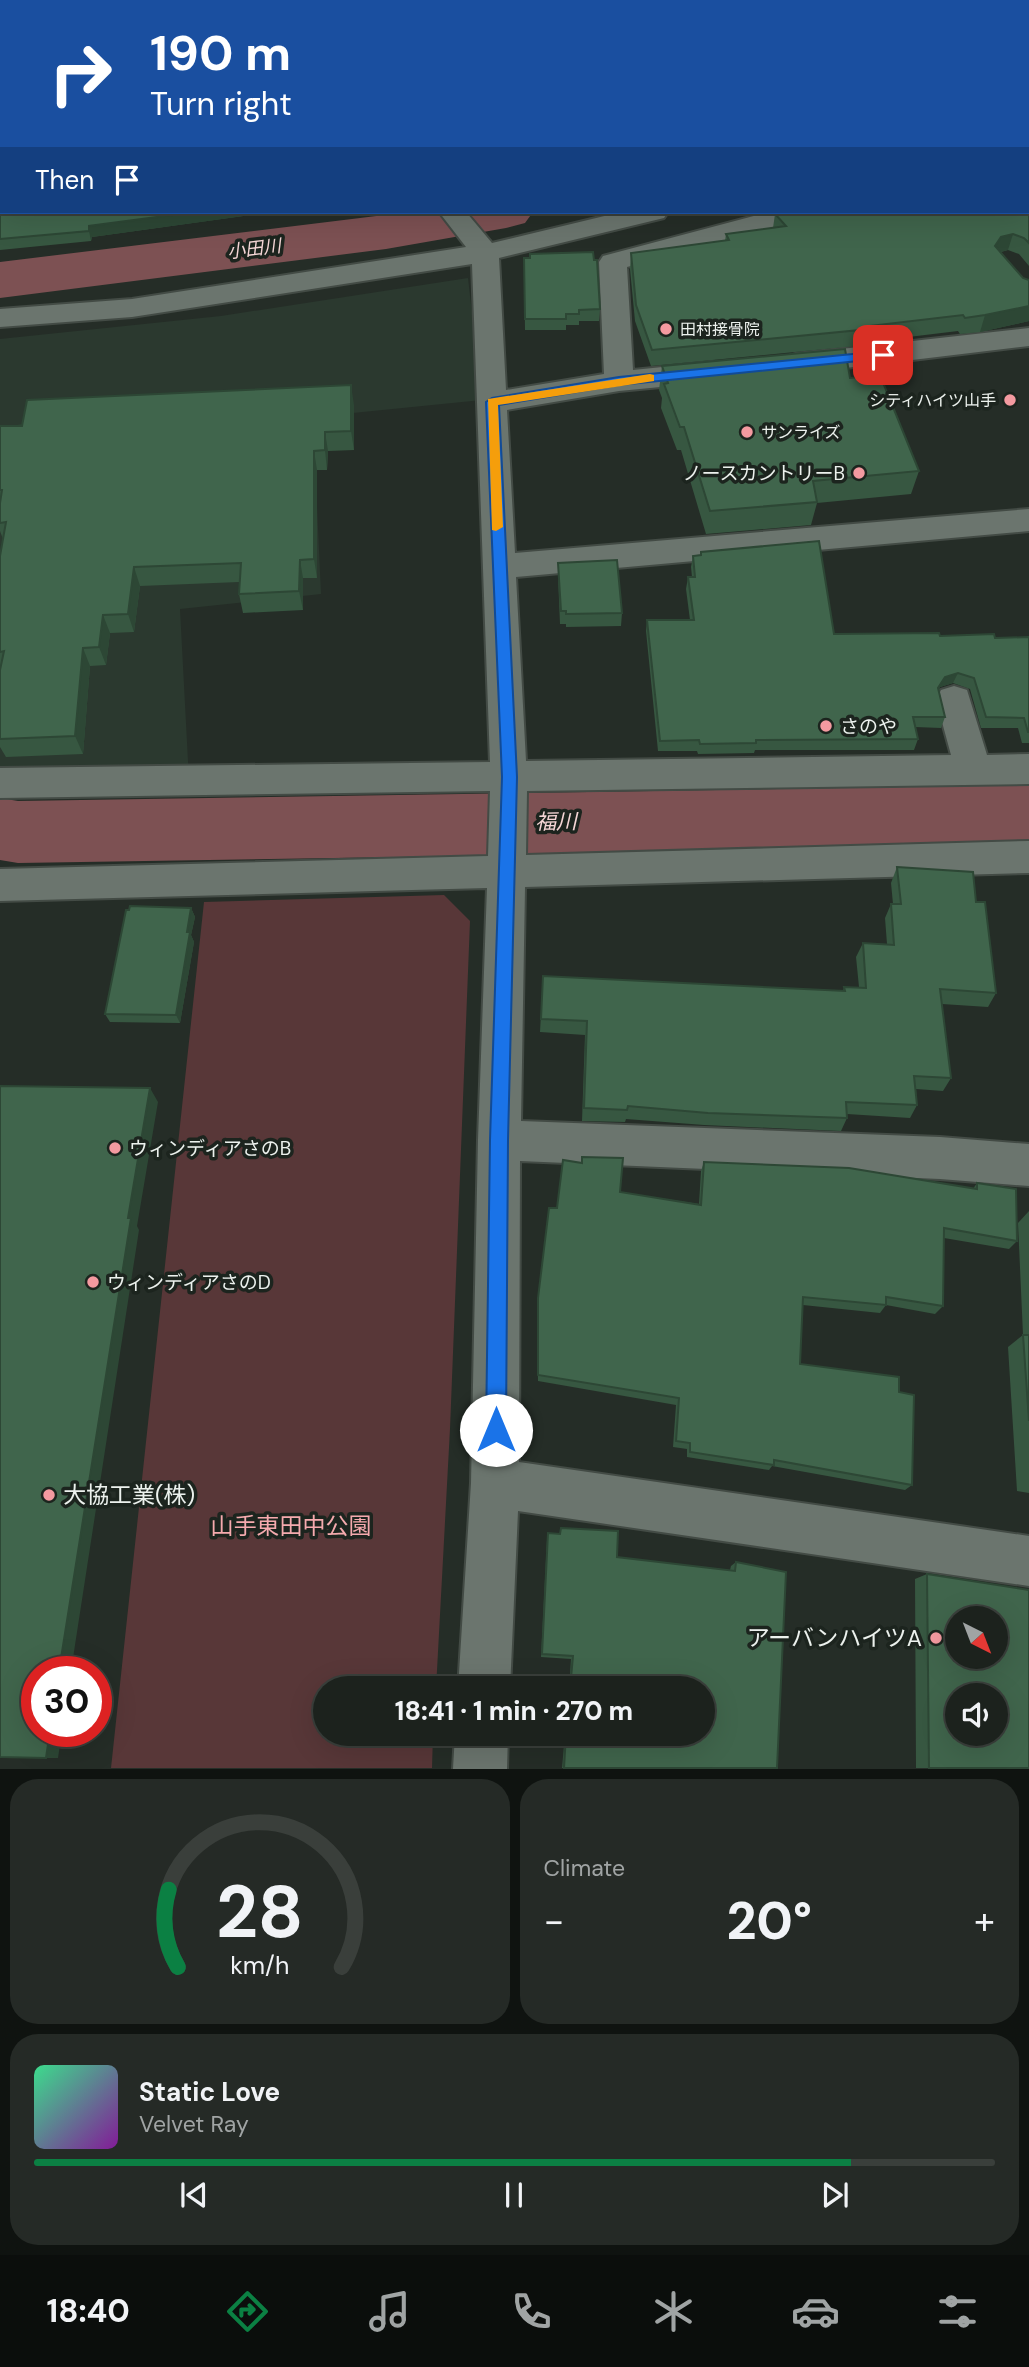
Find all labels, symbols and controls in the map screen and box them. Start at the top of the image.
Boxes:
text: 190 m [150,21,291,85]
icon: right [35,28,126,119]
text: Turn right [150,83,292,125]
icon: arrive [108,161,146,199]
text: Then [35,163,94,197]
water label: 小田川 [226,234,284,264]
place label: 田村接骨院 [680,319,760,340]
marker: 田村接骨院 [658,321,674,337]
pin [853,325,913,385]
icon: arrive [864,336,902,374]
place label: シティハイツ山手 [869,390,996,411]
marker: シティハイツ山手 [1002,392,1018,408]
place label: サンライズ [761,422,841,443]
marker: サンライズ [739,424,755,440]
place label: ノースカントリーB [682,461,845,486]
marker: ノースカントリーB [851,465,867,481]
place label: さのや [840,714,897,739]
marker: さのや [818,718,834,734]
water label: 福川 [535,808,579,836]
place label: ウィンディアさのB [129,1136,291,1161]
marker: ウィンディアさのB [107,1140,123,1156]
place label: ウィンディアさのD [107,1270,271,1295]
marker: ウィンディアさのD [85,1274,101,1290]
position arrow [459,1393,533,1467]
place label: 大協工業(株) [63,1480,195,1510]
marker: 大協工業(株) [41,1487,57,1503]
park label: 山手東田中公園 [211,1511,372,1541]
north arrow [945,1606,1008,1670]
map controls [945,1606,1008,1746]
place label: アーバンハイツA [747,1623,922,1653]
marker: アーバンハイツA [928,1630,944,1646]
speed limit sign: 30 [21,1656,112,1747]
button: sound [945,1683,1008,1746]
text: 18:41 · 1 min · 270 m [395,1694,633,1728]
text: Climate [544,1853,625,1883]
text: 28 [216,1866,304,1961]
text: 20° [726,1887,812,1955]
text: − [544,1896,564,1946]
text: + [974,1896,995,1946]
text: km/h [230,1949,289,1982]
text: Static Love [139,2075,280,2109]
text: Velvet Ray [139,2109,249,2139]
icon: previous [175,2176,213,2214]
icon: pause [495,2176,533,2214]
icon: next [816,2176,854,2214]
icon: directions [223,2287,272,2336]
icon: music [365,2287,414,2336]
icon: phone [507,2287,556,2336]
icon: climate [649,2287,698,2336]
icon: car [791,2287,840,2336]
icon: filters [933,2287,982,2336]
text: 18:40 [47,2290,130,2332]

